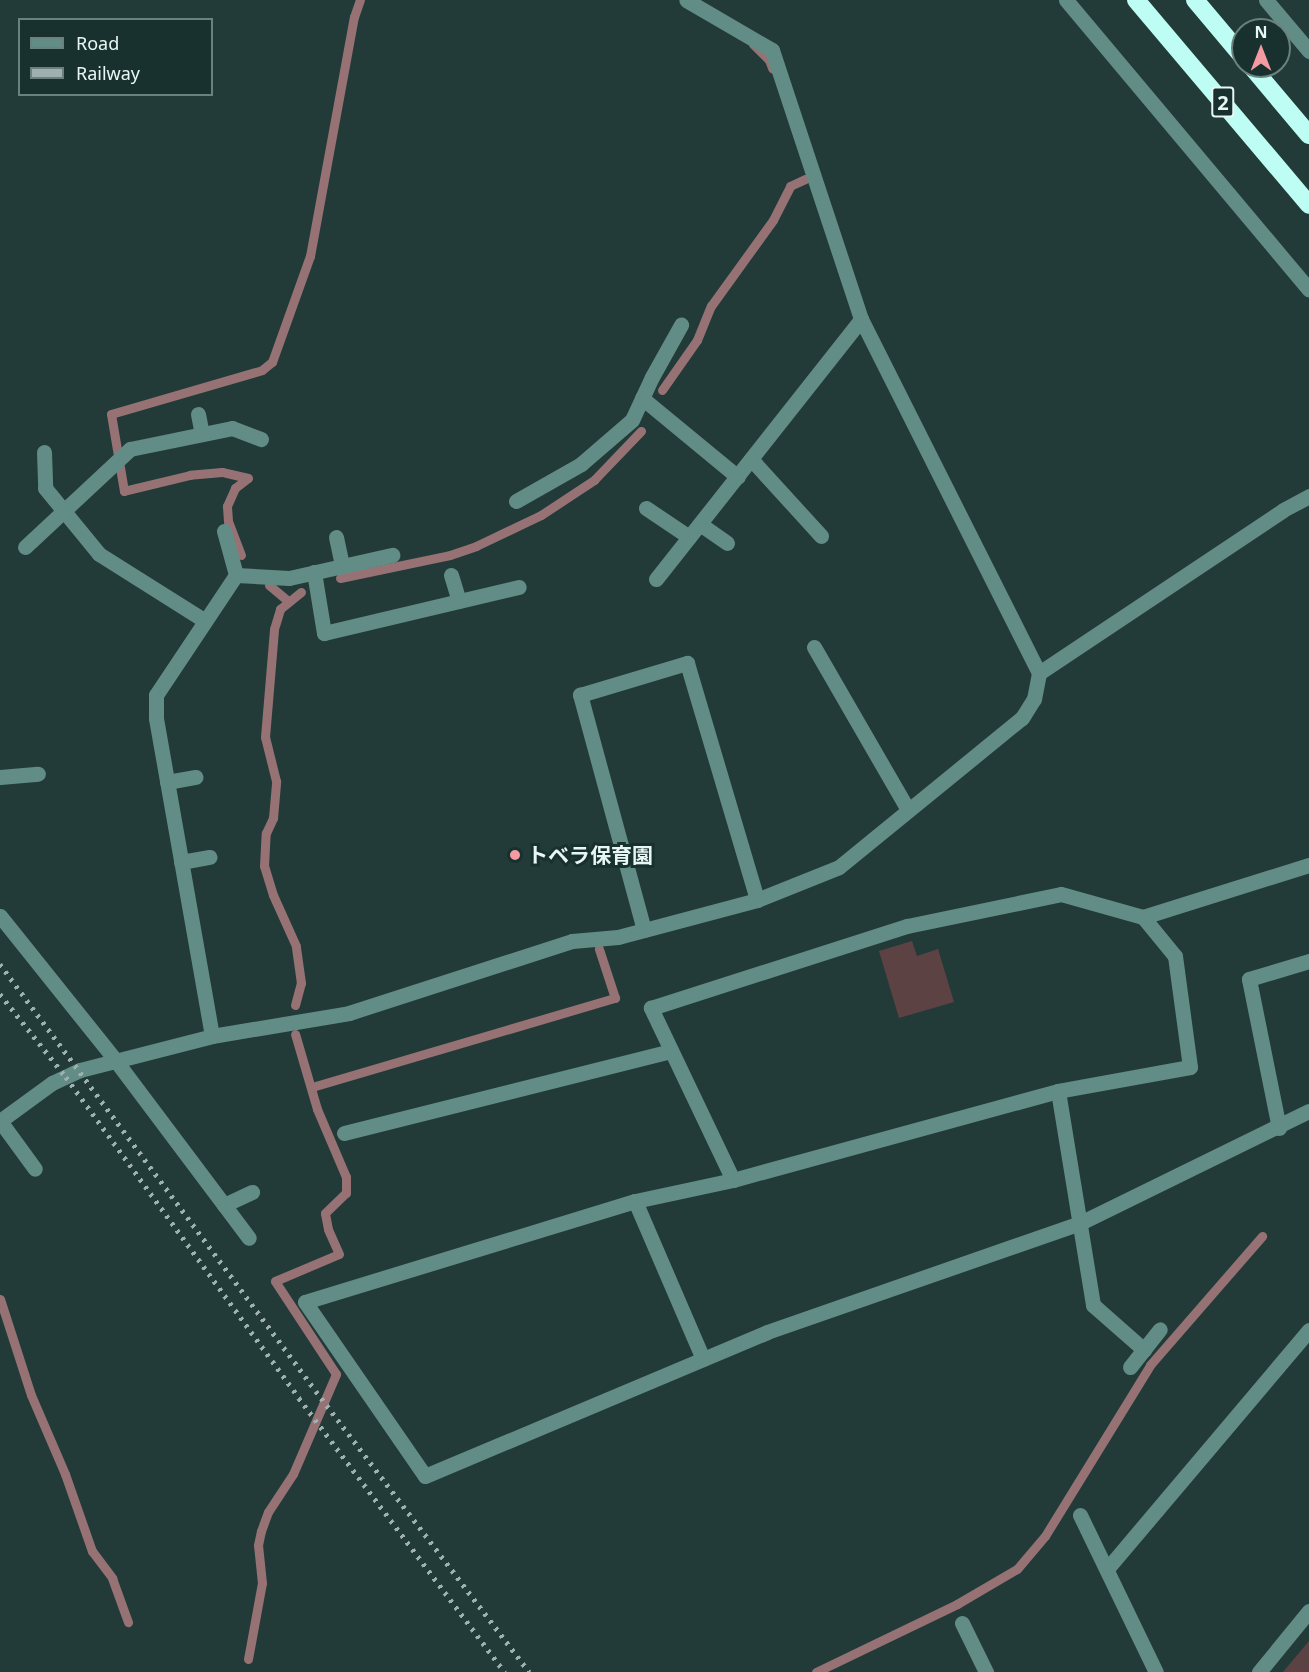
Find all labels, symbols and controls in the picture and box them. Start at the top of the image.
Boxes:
legend [18,18,213,96]
north arrow [1231,18,1291,78]
text: N [1254,21,1268,43]
text: Road [76,31,119,55]
text: Railway [76,61,140,85]
road number: 2 [1211,85,1235,119]
place label: トベラ保育園 [527,842,653,868]
marker: トベラ保育園 [508,848,522,862]

